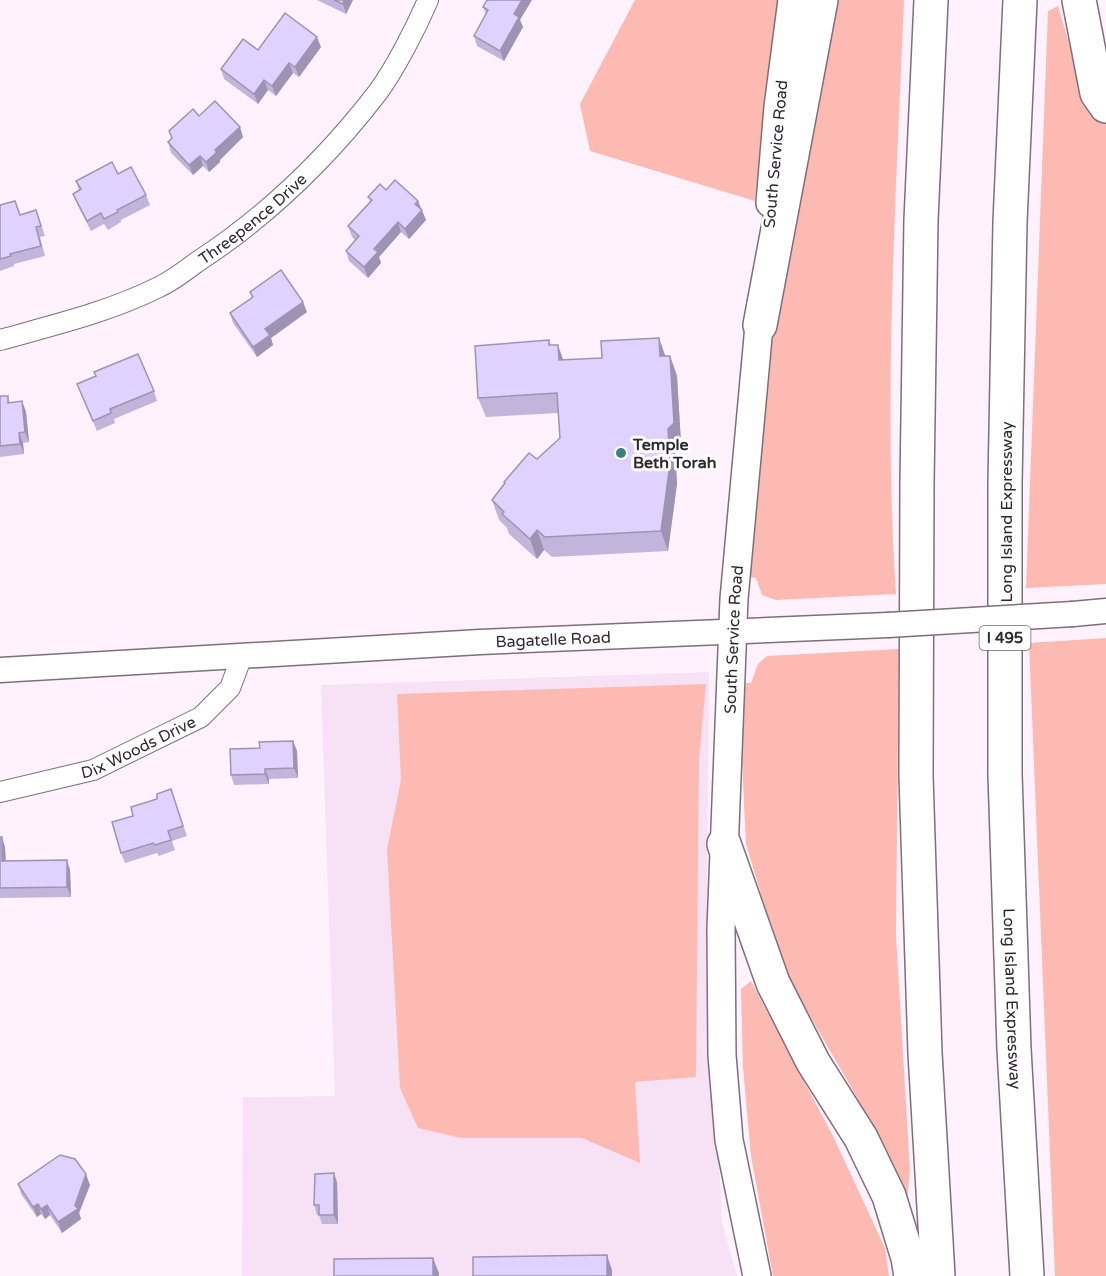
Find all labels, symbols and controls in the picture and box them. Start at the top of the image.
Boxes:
street label: South Service Road [760,79,792,229]
street label: Threepence Drive [195,169,311,269]
street label: Long Island Expressway [997,421,1017,603]
place label: Temple Beth Torah [632,435,716,473]
marker: Temple Beth Torah [614,446,628,460]
street label: South Service Road [720,564,748,714]
road number: I 495 [980,626,1030,650]
street label: Bagatelle Road [495,628,611,652]
street label: Dix Woods Drive [79,712,199,783]
street label: Long Island Expressway [998,908,1025,1090]

